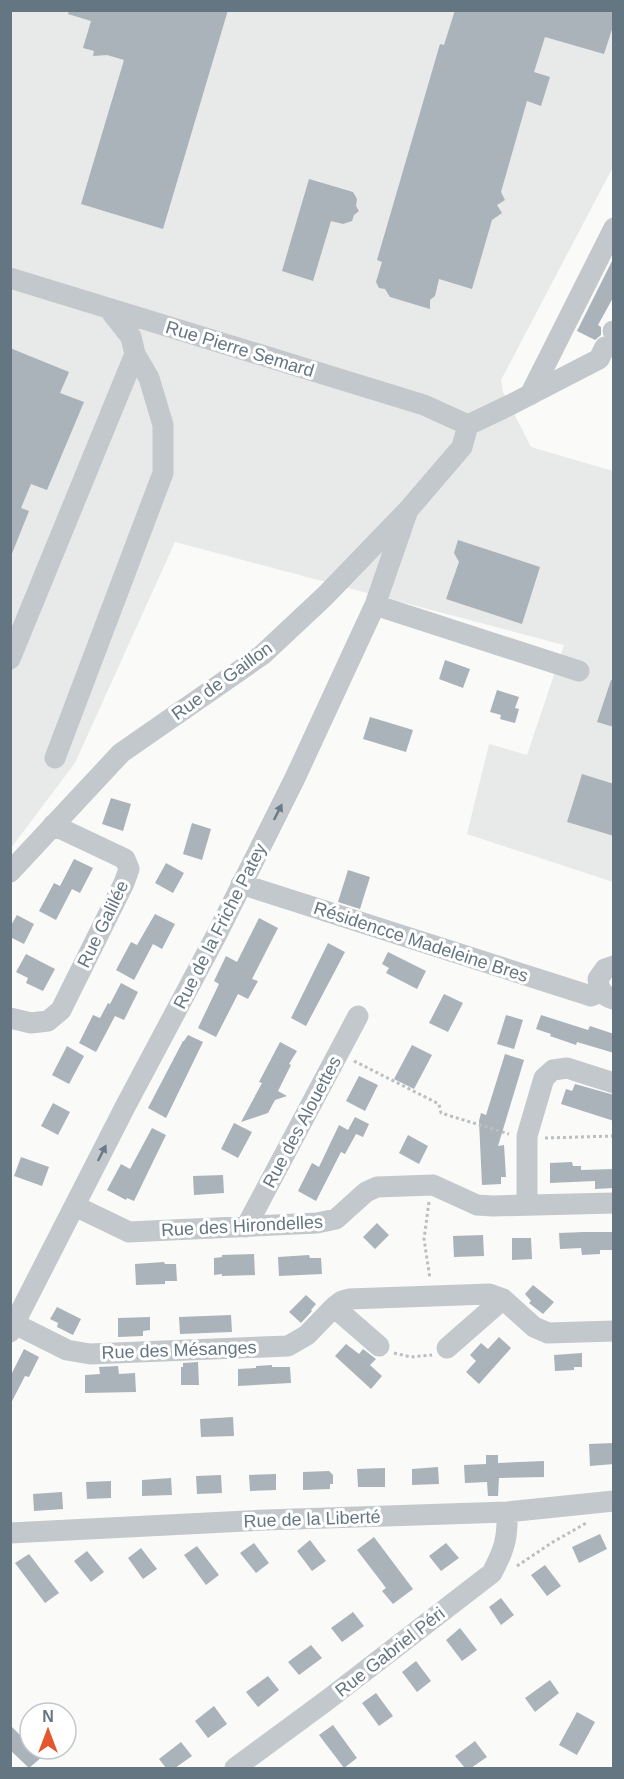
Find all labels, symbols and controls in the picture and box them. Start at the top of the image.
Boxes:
street label: Rue Pierre Semard [163,317,317,381]
street label: Rue de Gaillon [168,638,276,724]
one-way arrow [273,804,283,821]
street label: Rue de la Friche Patey [170,840,270,1012]
street label: Rue Galilée [73,877,133,971]
street label: Résidencce Madeleine Bres [311,898,531,986]
street label: Rue des Alouettes [259,1053,345,1191]
one-way arrow [97,1145,107,1162]
street label: Rue des Hirondelles [161,1212,323,1240]
street label: Rue des Mésanges [101,1337,257,1363]
street label: Rue de la Liberté [243,1507,381,1531]
street label: Rue Gabriel Péri [331,1603,449,1701]
north arrow [18,1701,78,1761]
text: N [42,1708,54,1725]

